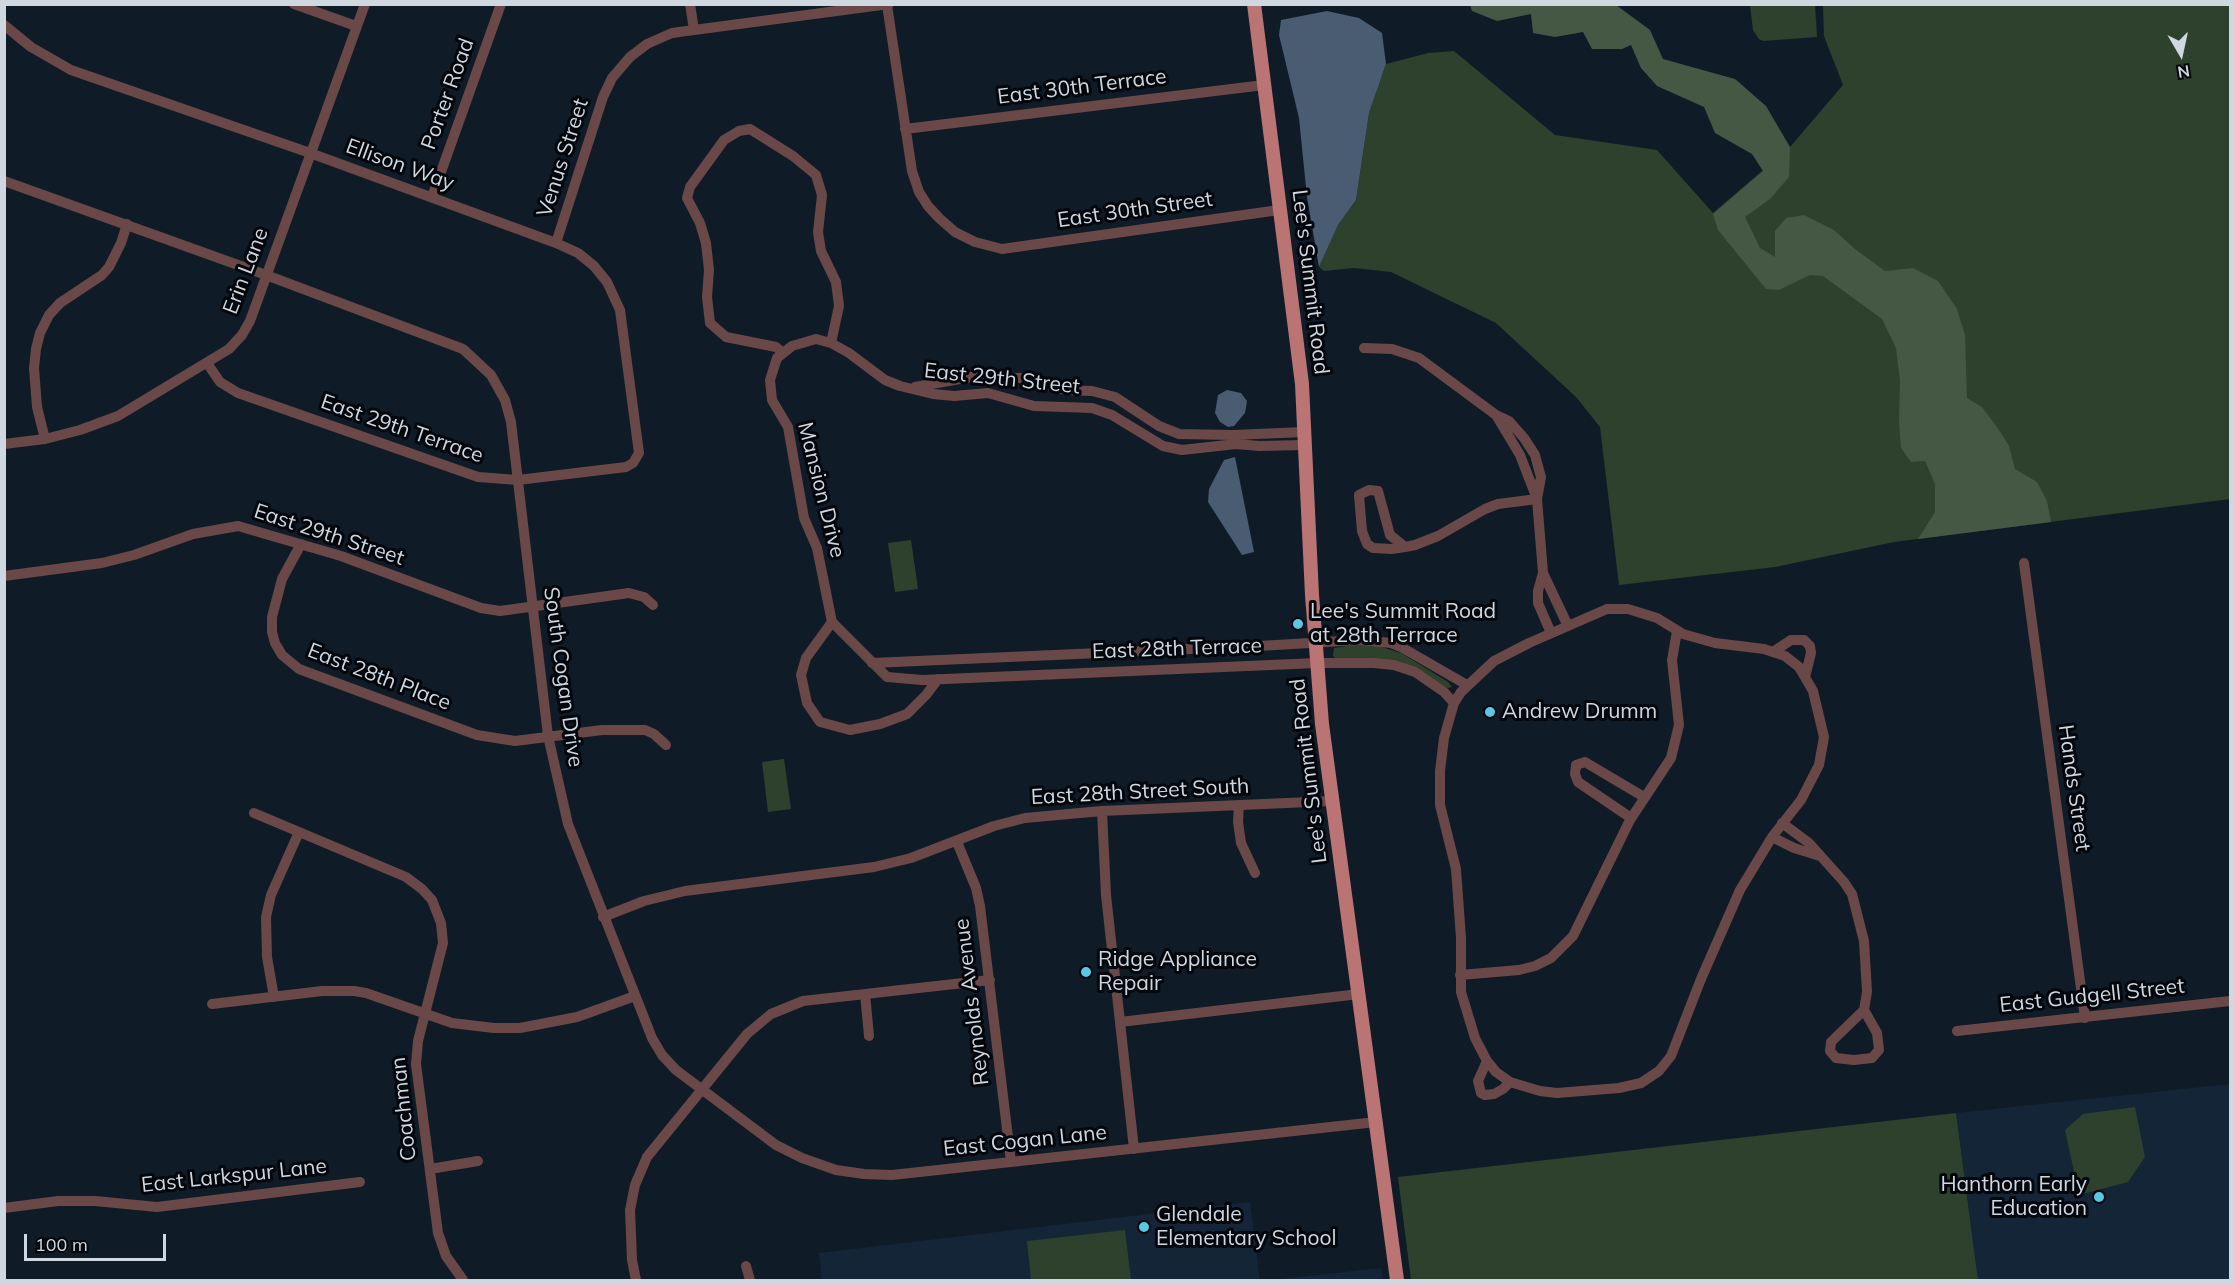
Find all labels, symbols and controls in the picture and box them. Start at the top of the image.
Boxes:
north arrow [2151,24,2211,84]
street label: Porter Road [416,35,480,153]
text: N [2176,61,2191,83]
street label: East 30th Terrace [996,64,1168,110]
street label: Venus Street [532,96,594,220]
street label: Ellison Way [342,134,458,196]
street label: East 30th Street [1056,187,1214,233]
street label: Lee's Summit Road [1286,188,1334,376]
street label: Erin Lane [218,224,274,318]
street label: East 29th Street [923,358,1081,400]
street label: East 29th Terrace [317,389,487,469]
street label: Mansion Drive [792,420,850,560]
street label: East 29th Street [251,499,407,571]
street label: South Cogan Drive [538,585,588,769]
place label: Lee's Summit Road at 28th Terrace [1310,599,1496,649]
marker: Lee's Summit Road at 28th Terrace [1291,617,1305,631]
street label: East 28th Terrace [1092,633,1262,665]
street label: East 28th Place [304,638,454,716]
street label: Lee's Summit Road [1285,677,1333,865]
place label: Andrew Drumm [1502,699,1657,725]
marker: Andrew Drumm [1483,705,1497,719]
street label: Hands Street [2053,723,2095,853]
street label: East 28th Street South [1030,774,1250,810]
street label: Reynolds Avenue [949,917,995,1087]
place label: Ridge Appliance Repair [1098,947,1257,997]
marker: Ridge Appliance Repair [1079,965,1093,979]
street label: East Gudgell Street [1998,974,2186,1018]
street label: Coachman [386,1056,422,1162]
street label: East Cogan Lane [942,1120,1108,1162]
street label: East Larkspur Lane [140,1154,328,1198]
place label: Hanthorn Early Education [1940,1172,2087,1222]
marker: Hanthorn Early Education [2092,1190,2106,1204]
place label: Glendale Elementary School [1156,1202,1337,1252]
marker: Glendale Elementary School [1137,1220,1151,1234]
scale bar [27,1222,170,1260]
text: 100 m [35,1233,88,1256]

